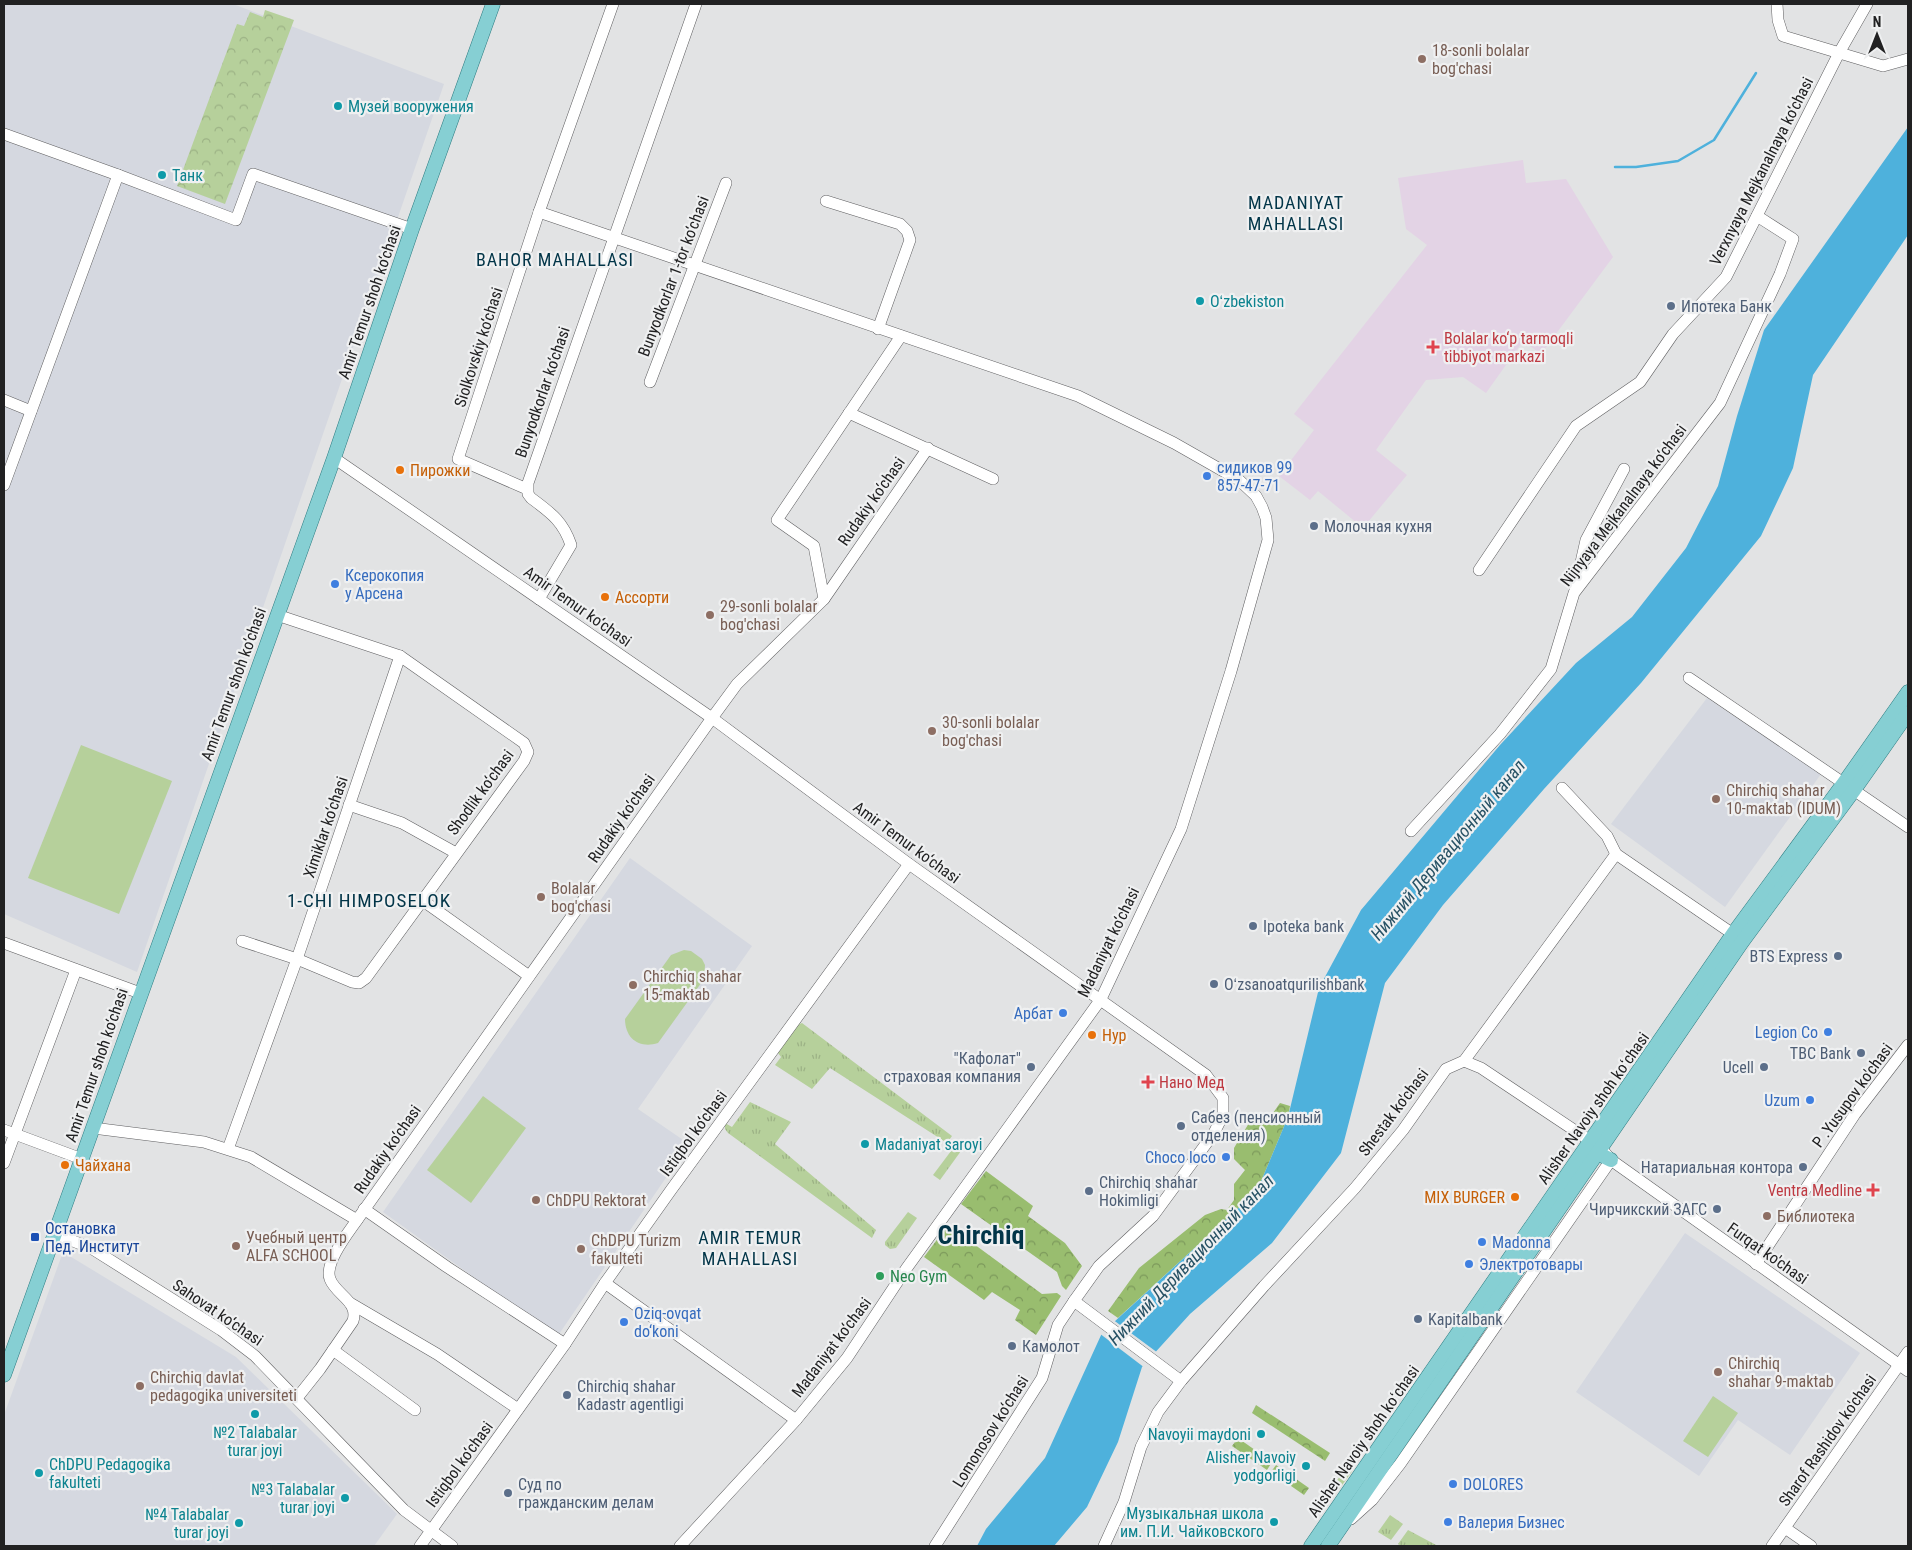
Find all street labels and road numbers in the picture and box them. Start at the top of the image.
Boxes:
street label: Verxnyaya Mejkanalnaya ko‘chasi [1706,74,1817,268]
street label: Bunyodkorlar 1-tor ko‘chasi [634,193,713,359]
street label: Amir Temur shoh ko‘chasi [334,223,405,382]
street label: Siolkovskiy ko‘chasi [450,285,507,409]
street label: Bunyodkorlar ko‘chasi [511,324,574,460]
street label: Nijnyaya Mejkanalnaya ko‘chasi [1556,421,1691,590]
street label: Rudakiy ko‘chasi [834,453,909,549]
street label: Amir Temur ko‘chasi [520,562,635,651]
street label: Amir Temur shoh ko‘chasi [197,605,270,763]
street label: Shodlik ko‘chasi [443,746,518,839]
street label: Rudakiy ko‘chasi [584,770,659,866]
street label: Ximiklar ko‘chasi [299,774,352,880]
street label: Amir Temur ko‘chasi [850,797,964,887]
street label: Madaniyat ko‘chasi [1074,884,1143,1000]
street label: Amir Temur shoh ko‘chasi [61,986,132,1145]
street label: Alisher Navoiy shoh koʻchasi [1534,1029,1653,1188]
street label: P .Yusupov ko'chasi [1808,1039,1897,1151]
street label: Shestak ko'chasi [1354,1065,1432,1160]
street label: Istiqbol ko‘chasi [656,1087,731,1180]
street label: Rudakiy ko‘chasi [350,1101,425,1197]
street label: Furqat ko'chasi [1724,1219,1812,1288]
street label: Sahovat ko‘chasi [169,1275,267,1350]
street label: Madaniyat ko‘chasi [788,1294,875,1401]
street label: Alisher Navoiy shoh koʻchasi [1304,1362,1423,1521]
street label: Sharof Rashidov ko'chasi [1775,1371,1880,1510]
street label: Lomonosov ko‘chasi [949,1372,1032,1490]
street label: Istiqbol ko‘chasi [422,1418,497,1511]

